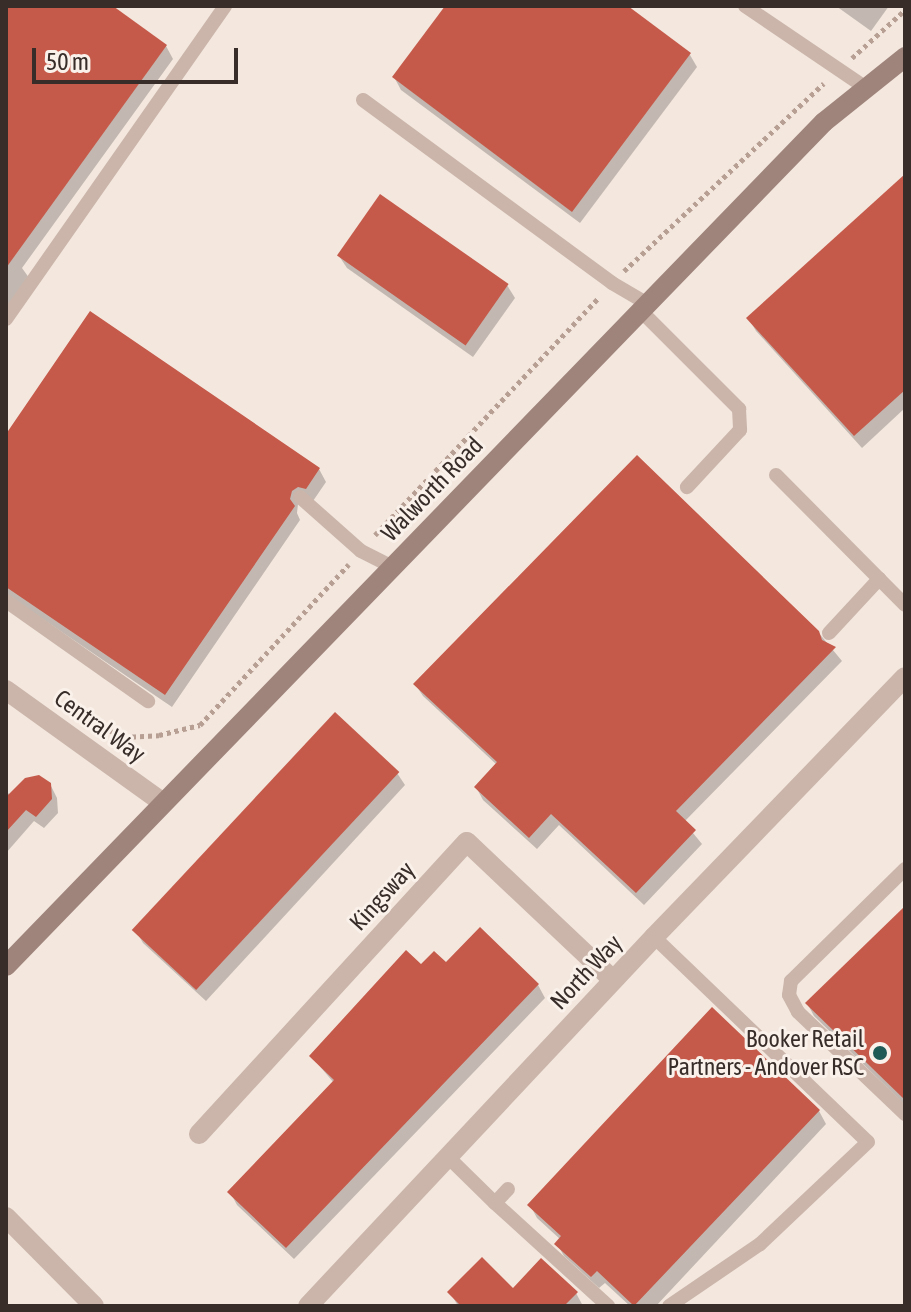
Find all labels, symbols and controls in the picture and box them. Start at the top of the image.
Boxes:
scale bar [36,32,242,82]
text: 50 m [46,48,89,75]
street label: Walworth Road [375,431,489,547]
street label: Central Way [49,683,151,769]
street label: Kingsway [344,856,420,936]
street label: North Way [544,929,628,1015]
place label: Booker Retail Partners - Andover RSC [668,1025,864,1081]
marker: Booker Retail Partners - Andover RSC [871,1044,889,1062]

